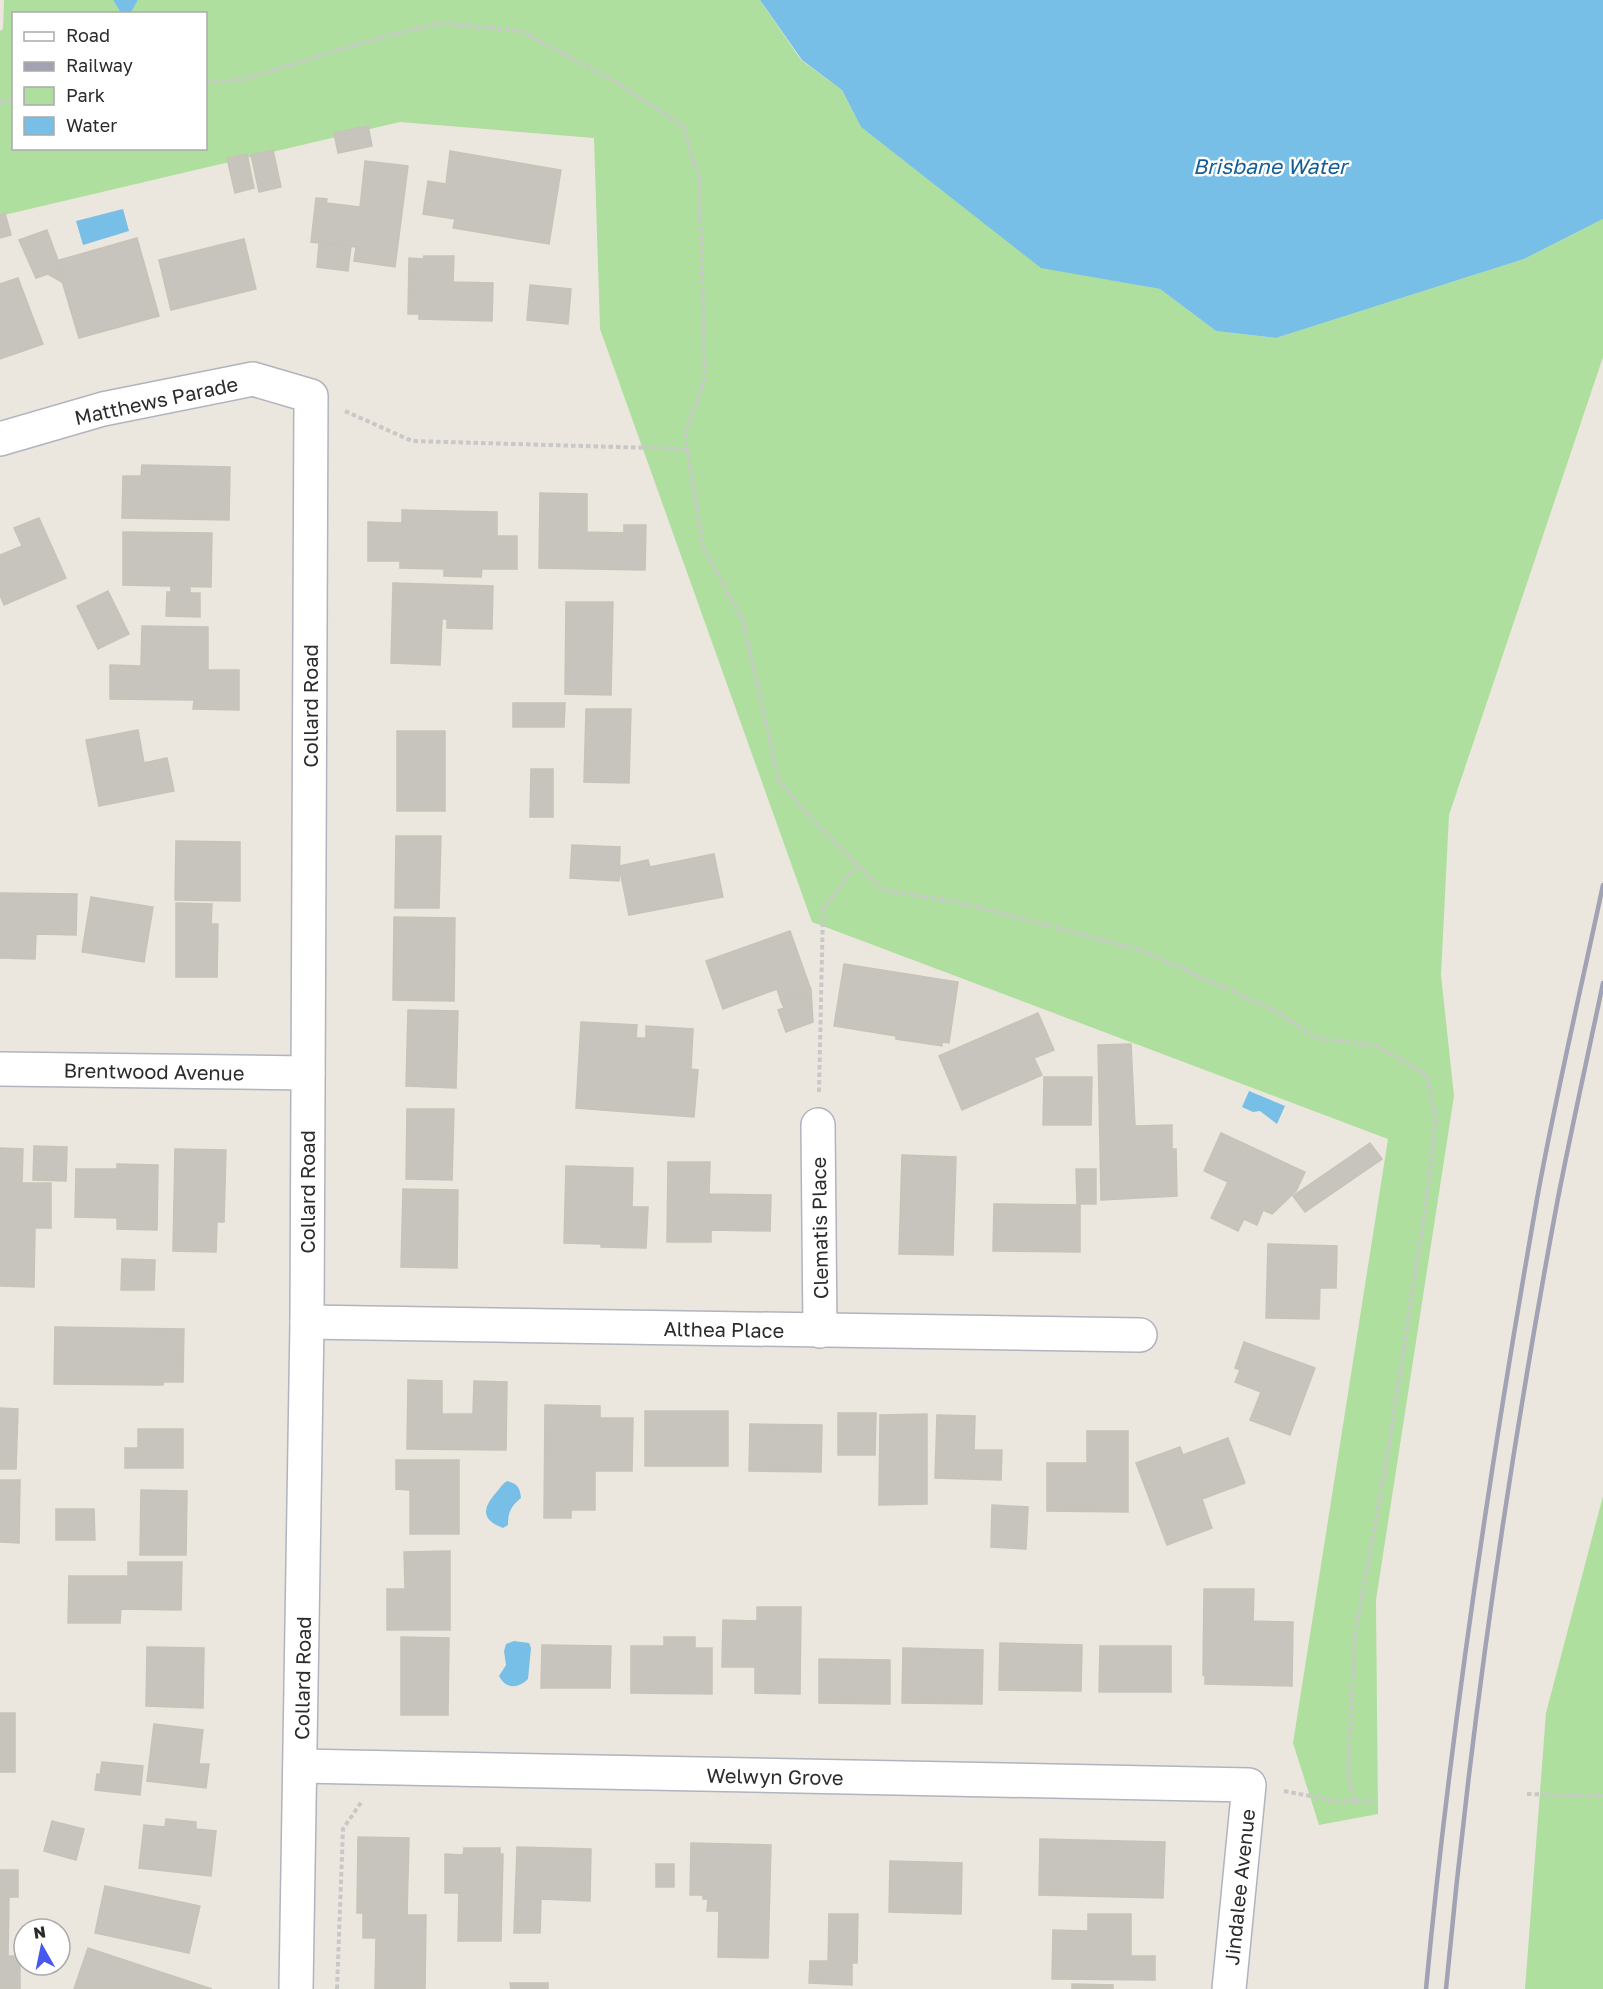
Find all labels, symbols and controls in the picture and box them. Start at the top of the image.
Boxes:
legend [12,12,207,150]
text: Road [66,24,110,46]
text: Railway [66,54,133,76]
text: Park [66,84,105,106]
text: Water [66,114,117,136]
water label: Brisbane Water [1193,153,1350,179]
street label: Matthews Parade [72,371,240,429]
street label: Collard Road [298,644,322,768]
street label: Brentwood Avenue [63,1057,245,1085]
street label: Collard Road [295,1130,319,1254]
street label: Clematis Place [806,1157,832,1299]
street label: Althea Place [664,1316,784,1342]
street label: Collard Road [289,1616,315,1740]
street label: Welwyn Grove [706,1763,844,1789]
street label: Jindalee Avenue [1219,1807,1259,1967]
north arrow [12,1917,72,1977]
text: N [32,1921,47,1943]

